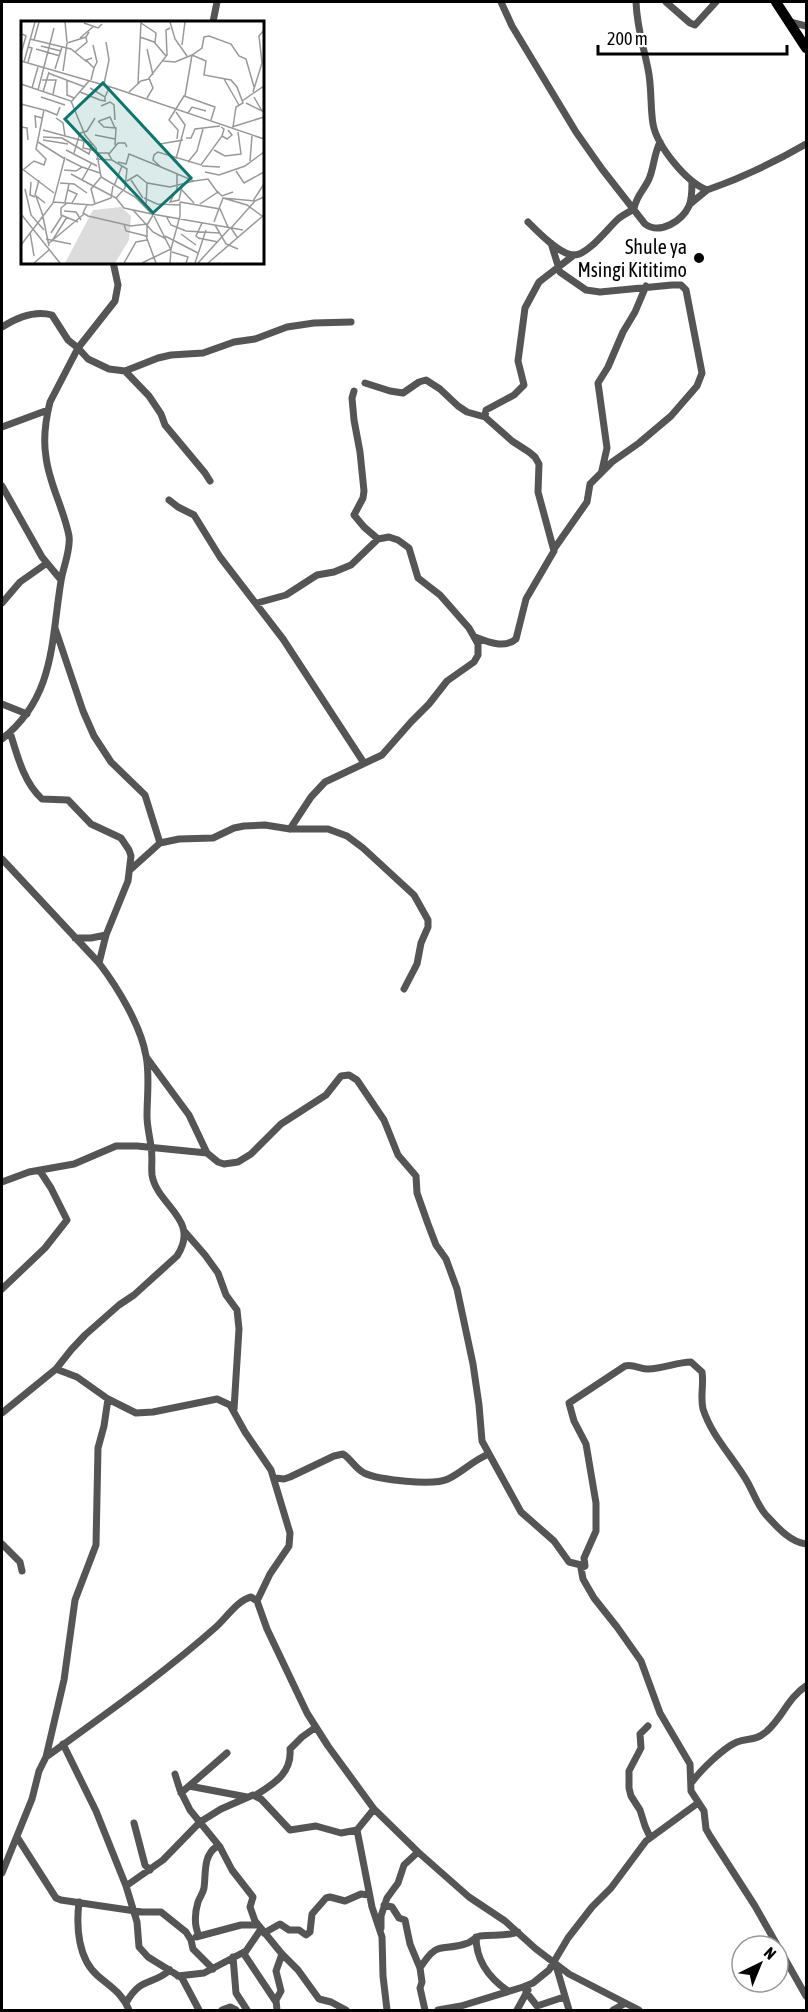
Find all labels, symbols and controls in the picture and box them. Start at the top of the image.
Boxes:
scale bar [598,18,787,56]
inset map [21,21,264,264]
text: 200 m [607,28,648,49]
place label: Shule ya Msingi Kititimo [577,235,687,281]
marker: Shule ya Msingi Kititimo [692,251,706,265]
north arrow [730,1934,790,1994]
text: N [761,1943,780,1963]

